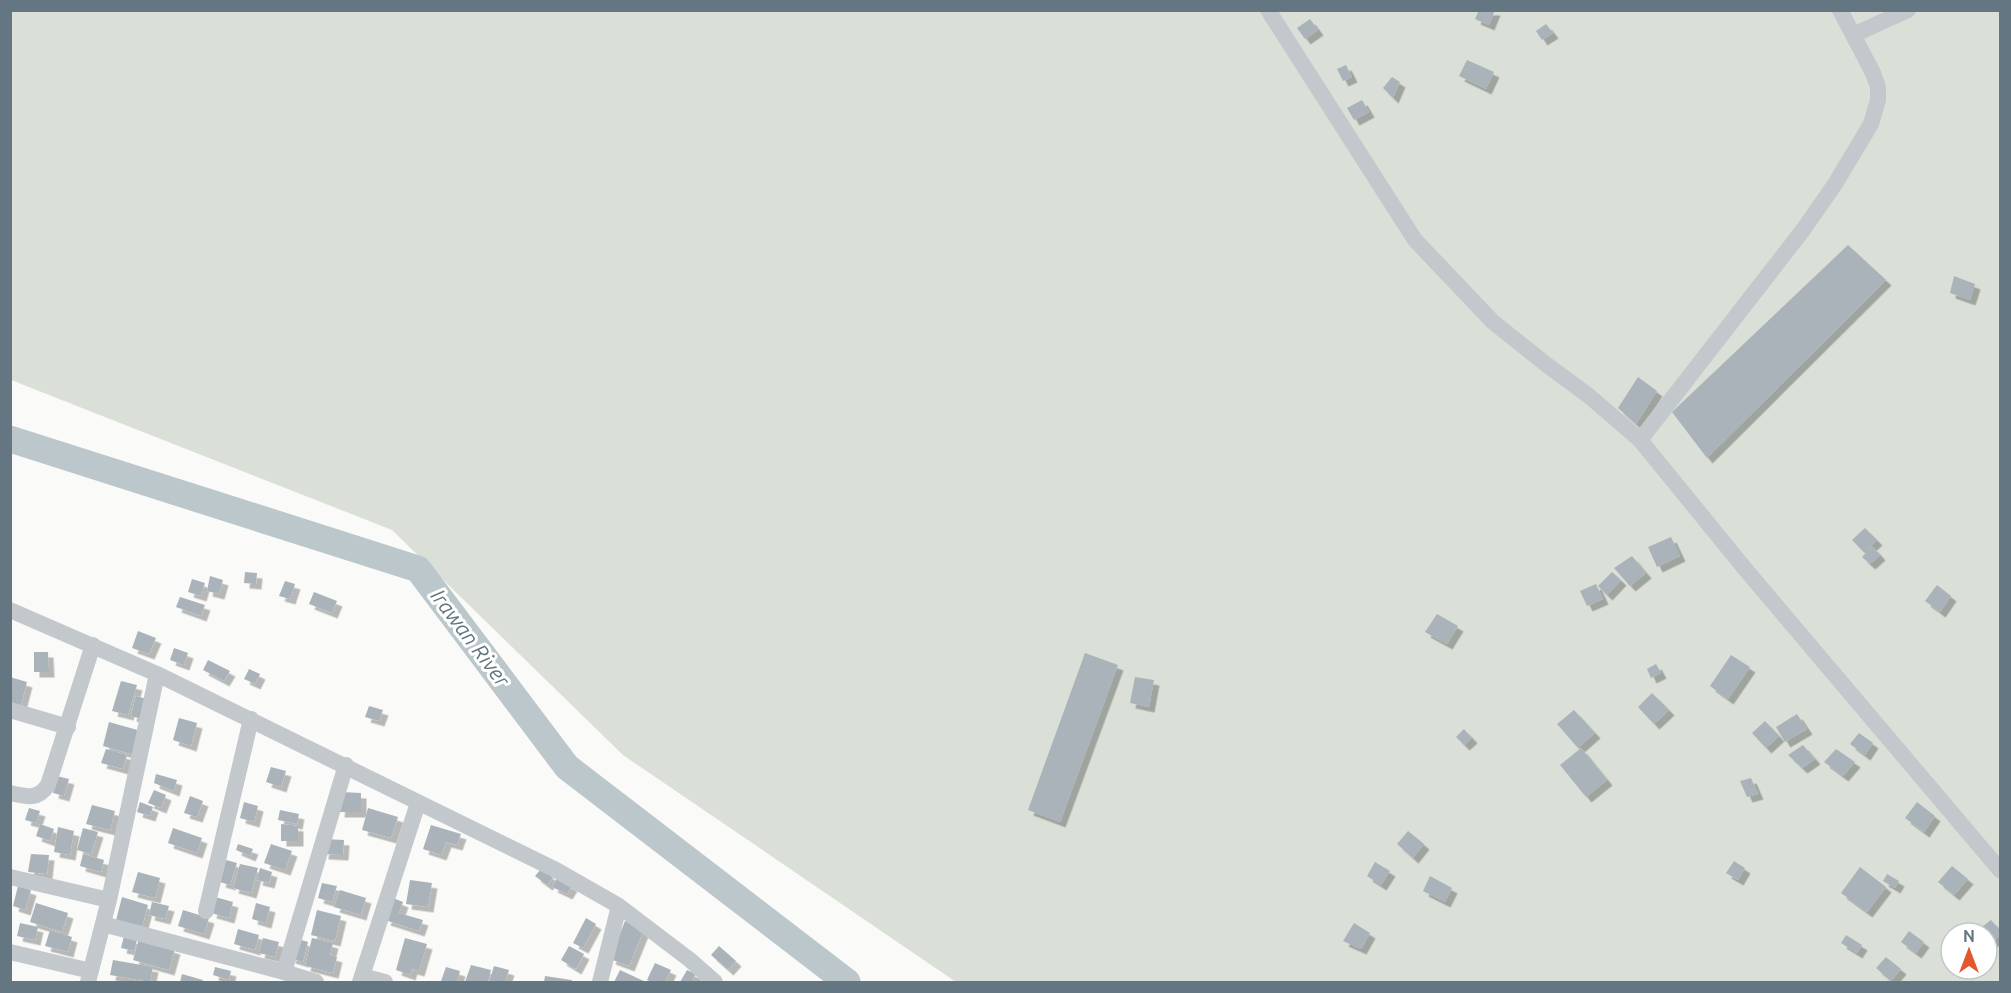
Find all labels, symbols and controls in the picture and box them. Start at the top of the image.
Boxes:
water label: Irawan River [426,584,516,691]
north arrow [1939,921,1999,981]
text: N [1963,927,1975,945]

